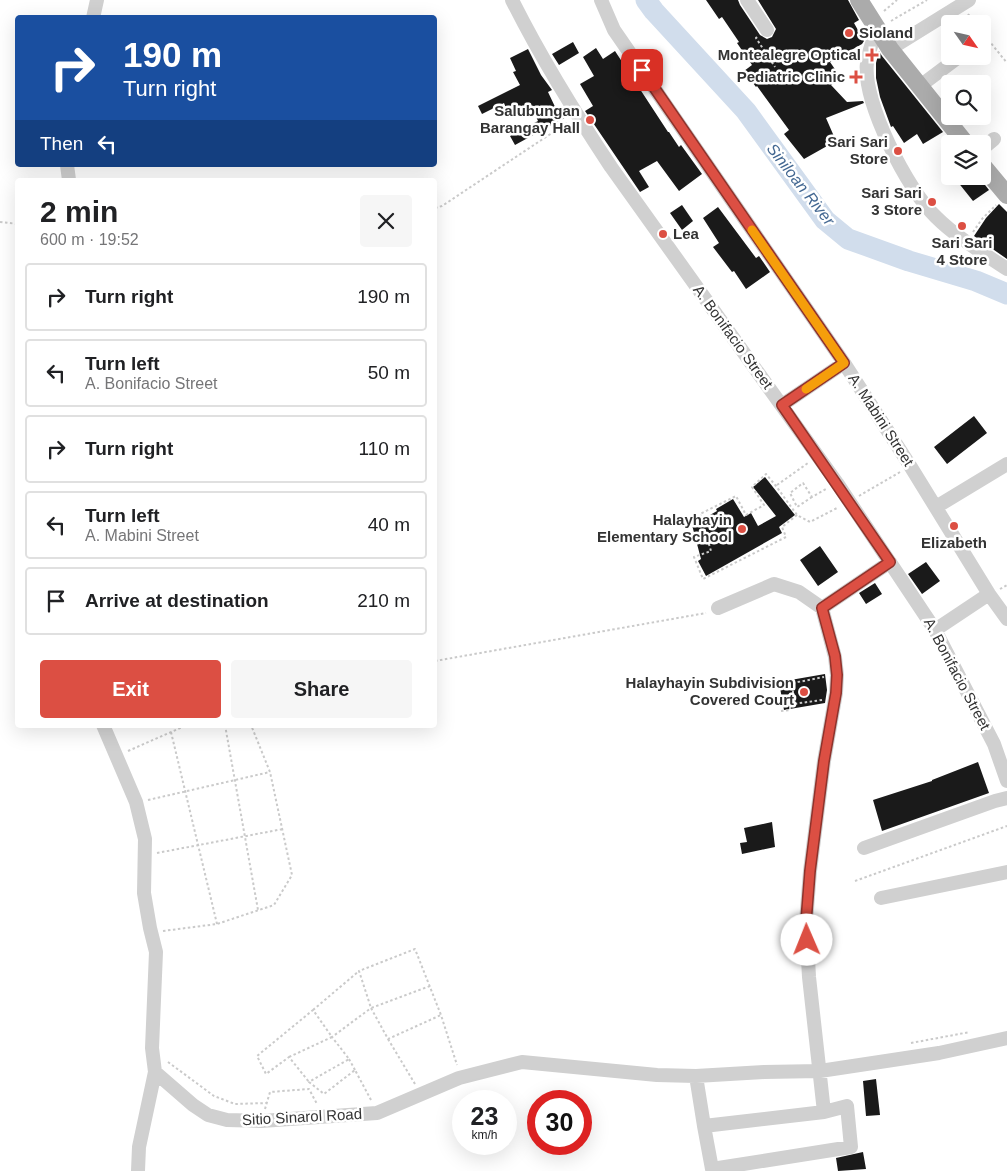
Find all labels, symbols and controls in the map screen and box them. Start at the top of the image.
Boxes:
north arrow [941,15,991,65]
map controls [941,15,991,185]
place label: Sioland [859,24,913,41]
marker: Sioland [843,27,855,39]
icon: right [40,35,105,100]
text: 190 m [123,35,222,74]
place label: Montealegre Optical [718,46,861,63]
marker: Montealegre Optical [865,48,879,62]
pin [621,49,663,91]
icon: arrive [628,56,656,84]
place label: Pediatric Clinic [737,68,845,85]
marker: Pediatric Clinic [849,70,863,84]
button: search [941,75,991,125]
text: Turn right [123,76,216,101]
place label: Salubungan Barangay Hall [480,102,580,136]
marker: Salubungan Barangay Hall [584,114,596,126]
icon: left [93,130,121,158]
text: Then [40,133,83,154]
place label: Sari Sari Store [827,133,888,167]
button: layers [941,135,991,185]
water label: Siniloan River [764,140,838,229]
marker: Sari Sari Store [892,145,904,157]
place label: Sari Sari 3 Store [861,184,922,218]
text: 2 min [40,195,118,228]
button: close [360,195,412,247]
marker: Sari Sari 3 Store [926,196,938,208]
marker: Sari Sari 4 Store [956,220,968,232]
place label: Lea [673,225,700,242]
marker: Lea [657,228,669,240]
text: 600 m · 19:52 [40,231,139,248]
place label: Sari Sari 4 Store [932,234,992,268]
street label: A. Bonifacio Street [690,281,777,393]
icon: right [42,283,70,311]
text: Turn right [85,286,173,307]
text: 190 m [357,286,410,307]
text: Turn left [85,353,160,374]
icon: left [42,359,70,387]
text: 50 m [368,362,410,383]
street label: A. Mabini Street [845,370,918,470]
text: A. Bonifacio Street [85,375,218,392]
icon: right [42,435,70,463]
text: Turn right [85,438,173,459]
text: 110 m [359,438,410,459]
text: Turn left [85,505,160,526]
icon: left [42,511,70,539]
place label: Halayhayin Elementary School [597,511,732,545]
text: 40 m [368,514,410,535]
marker: Elizabeth [948,520,960,532]
marker: Halayhayin Elementary School [736,523,748,535]
text: A. Mabini Street [85,527,199,544]
place label: Elizabeth [921,534,987,551]
icon: arrive [42,587,70,615]
text: Arrive at destination [85,590,269,611]
text: 210 m [357,590,410,611]
street label: A. Bonifacio Street [921,615,994,733]
button: Exit [40,660,221,718]
button: Share [231,660,412,718]
place label: Halayhayin Subdivision Covered Court [626,674,794,708]
marker: Halayhayin Subdivision Covered Court [798,686,810,698]
position arrow [780,913,832,965]
speed limit sign: 30 [527,1090,592,1155]
text: 23 [471,1102,498,1130]
street label: Sitio Sinarol Road [242,1105,362,1128]
text: km/h [471,1128,498,1142]

